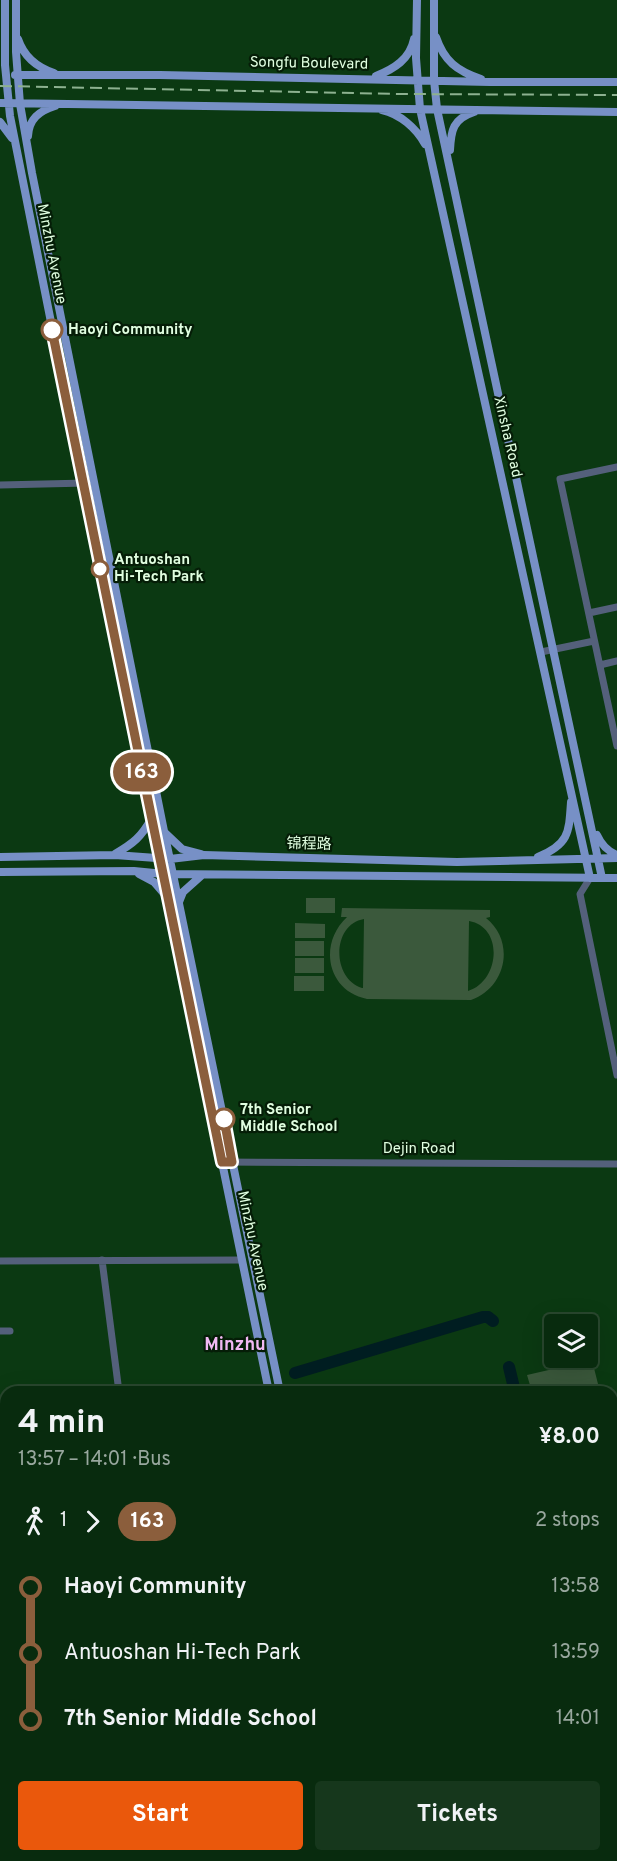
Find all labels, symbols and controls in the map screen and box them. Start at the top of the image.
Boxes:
street label: Songfu Boulevard [250,53,368,75]
street label: Minzhu Avenue [32,202,70,306]
marker: Haoyi Community [41,319,63,341]
place label: Haoyi Community [68,321,193,340]
street label: Xinsha Road [488,395,526,479]
place label: Antuoshan Hi-Tech Park [114,551,204,587]
marker: Antuoshan Hi-Tech Park [91,560,109,578]
line badge: 163 [108,752,176,792]
text: 163 [125,759,159,786]
street label: 锦程路 [286,835,332,855]
place label: 7th Senior Middle School [240,1101,338,1137]
marker: 7th Senior Middle School [213,1108,235,1130]
street label: Dejin Road [383,1140,455,1159]
street label: Minzhu Avenue [232,1189,272,1293]
map controls [544,1314,598,1368]
button: layers [544,1314,598,1368]
district label: Minzhu [204,1334,266,1357]
text: 4 min [18,1403,105,1445]
text: ¥8.00 [539,1424,600,1451]
text: 13:57 – 14:01 · Bus [18,1447,171,1473]
icon: walk [18,1505,51,1538]
icon: forward [76,1505,109,1538]
text: 1 [60,1508,67,1534]
text: 163 [130,1508,164,1535]
text: 2 stops [535,1508,600,1534]
text: Haoyi Community [64,1574,247,1601]
text: 13:58 [551,1574,600,1600]
text: Antuoshan Hi-Tech Park [64,1640,301,1667]
text: 13:59 [552,1640,600,1666]
text: 7th Senior Middle School [64,1706,317,1733]
text: 14:01 [556,1706,600,1732]
button: Start [18,1781,303,1850]
button: Tickets [315,1781,600,1850]

